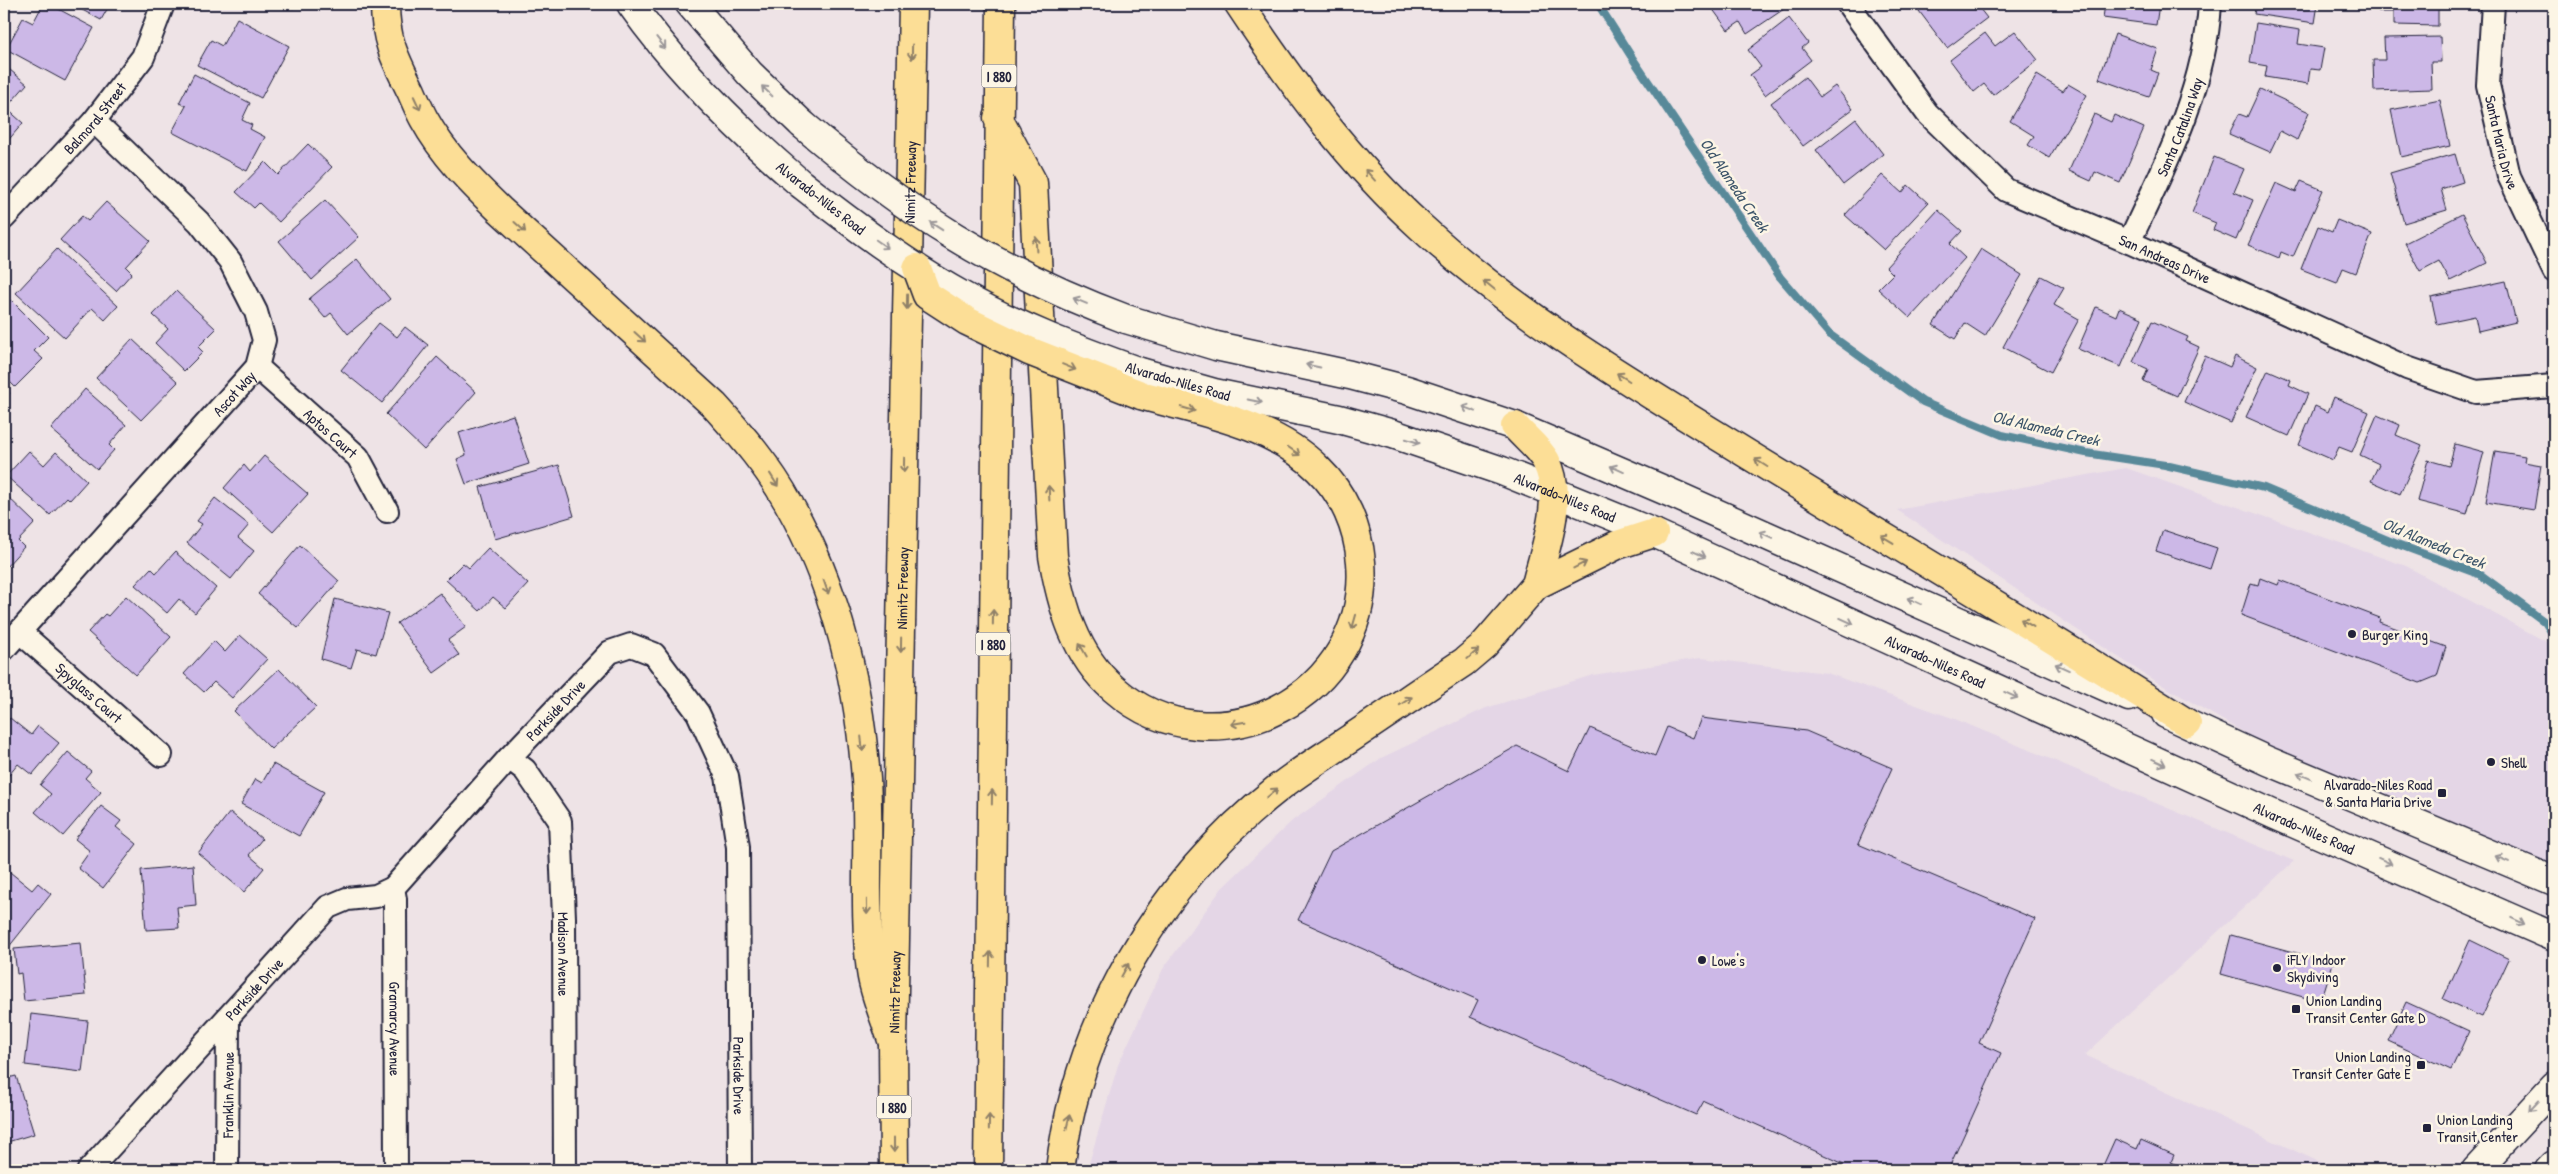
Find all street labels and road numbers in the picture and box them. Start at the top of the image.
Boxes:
road number: I 880 [982,64,1016,88]
street label: Santa Catalina Way [2151,75,2207,179]
street label: Balmoral Street [58,77,131,158]
street label: Santa Maria Drive [2480,93,2524,193]
street label: Nimitz Freeway [898,141,921,224]
street label: Alvarado-Niles Road [772,157,870,240]
street label: San Andreas Drive [2116,229,2214,288]
street label: Alvarado-Niles Road [1123,356,1233,406]
street label: Ascot Way [208,365,260,420]
street label: Aptos Court [299,403,363,463]
street label: Alvarado-Niles Road [1511,467,1619,527]
street label: Nimitz Freeway [890,547,913,630]
street label: Alvarado-Niles Road [1882,629,1989,693]
road number: I 880 [976,633,1010,656]
street label: Spyglass Court [51,657,128,728]
street label: Parkside Drive [521,674,590,745]
street label: Alvarado-Niles Road [2251,796,2358,859]
street label: Madison Avenue [553,912,575,996]
street label: Nimitz Freeway [883,951,905,1033]
street label: Parkside Drive [220,953,288,1025]
street label: Gramarcy Avenue [385,982,406,1076]
street label: Parkside Drive [729,1037,750,1115]
street label: Franklin Avenue [217,1052,238,1139]
road number: I 880 [876,1096,912,1118]

